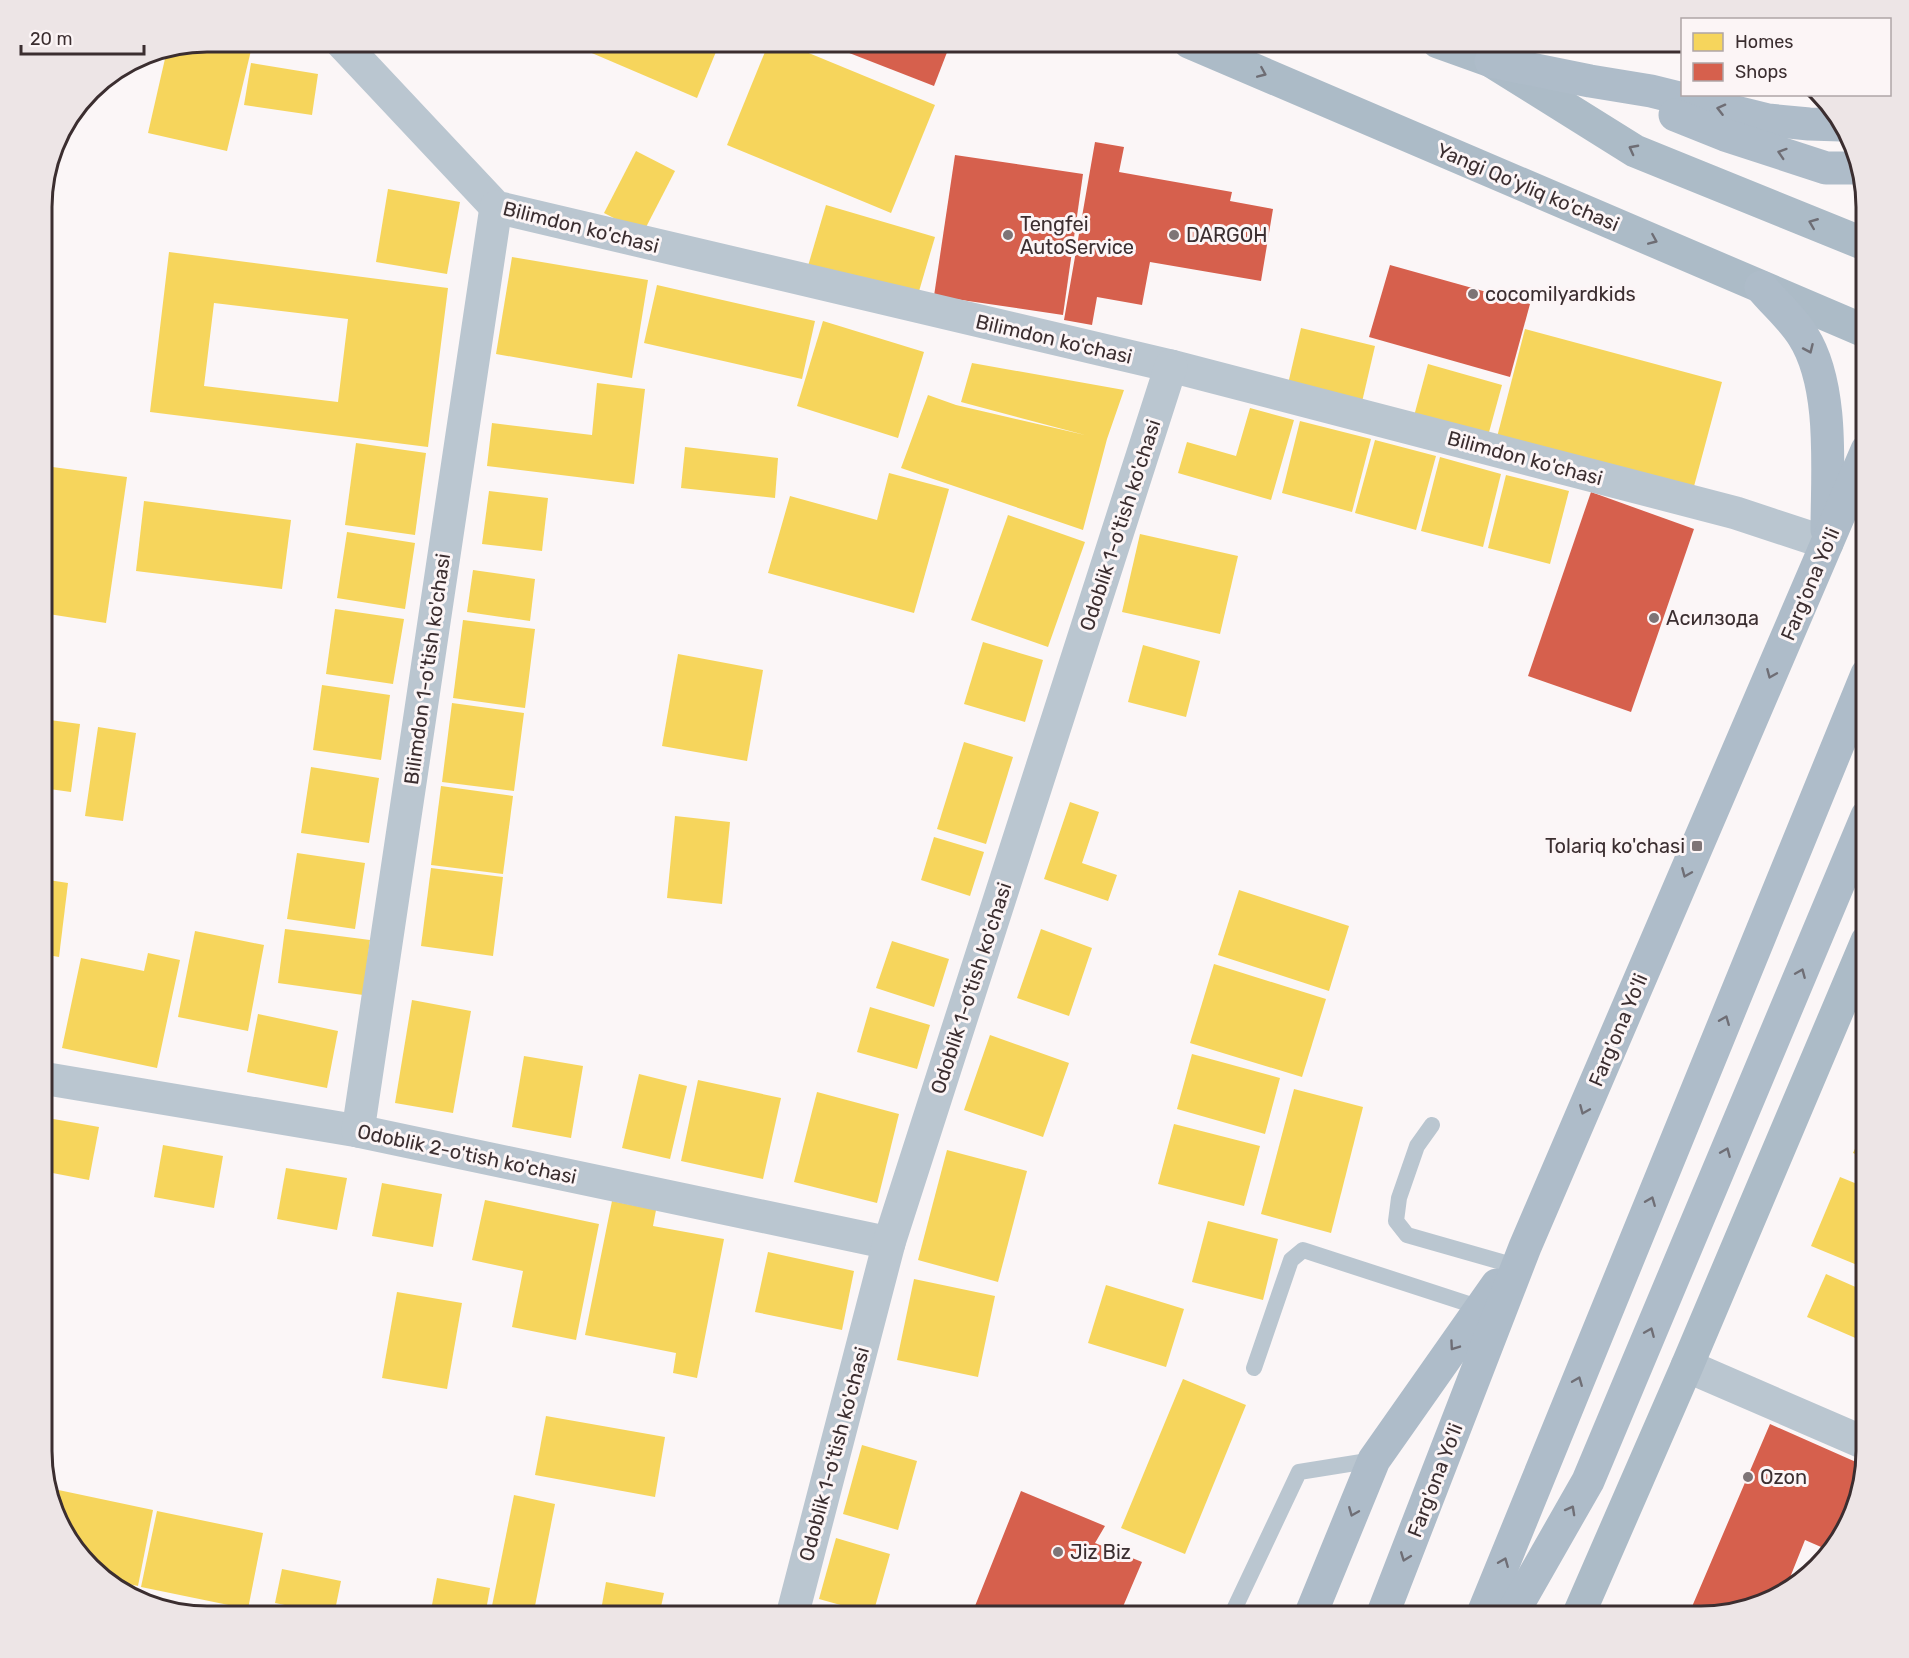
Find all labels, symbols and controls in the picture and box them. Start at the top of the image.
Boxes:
scale bar [21,18,144,56]
legend [1681,18,1891,96]
text: 20 m [30,28,72,50]
text: Homes [1735,31,1793,53]
text: Shops [1735,61,1787,83]
one-way arrow [1255,66,1266,78]
one-way arrow [1717,103,1727,116]
street label: Yangi Qo'yliq ko'chasi [1433,138,1623,236]
one-way arrow [1628,145,1639,156]
one-way arrow [1777,148,1788,161]
street label: Bilimdon ko'chasi [501,196,661,258]
place label: Tengfei AutoService [1020,212,1134,259]
one-way arrow [1808,218,1819,230]
place label: DARGOH [1186,223,1267,247]
marker: Tengfei AutoService [1001,228,1015,242]
marker: DARGOH [1167,228,1181,242]
one-way arrow [1647,233,1658,245]
place label: cocomilyardkids [1485,282,1636,306]
marker: cocomilyardkids [1466,287,1480,301]
street label: Bilimdon ko'chasi [973,309,1135,369]
one-way arrow [1802,343,1814,354]
street label: Odoblik 1-o'tish ko'chasi [1074,416,1166,634]
street label: Bilimdon ko'chasi [1445,426,1605,490]
street label: Farg'ona Yo'li [1775,524,1845,644]
street label: Bilimdon 1-o'tish ko'chasi [399,552,455,786]
place label: Асилзода [1666,606,1759,630]
marker: Асилзода [1647,611,1661,625]
one-way arrow [1766,668,1778,679]
place label: Tolariq ko'chasi [1545,834,1685,858]
marker: Tolariq ko'chasi [1690,839,1704,853]
one-way arrow [1681,866,1693,877]
street label: Odoblik 1-o'tish ko'chasi [925,879,1017,1097]
one-way arrow [1794,968,1806,979]
street label: Farg'ona Yo'li [1583,970,1653,1090]
one-way arrow [1718,1016,1730,1027]
one-way arrow [1579,1103,1591,1114]
street label: Odoblik 2-o'tish ko'chasi [355,1119,579,1189]
one-way arrow [1719,1148,1731,1159]
one-way arrow [1644,1196,1656,1207]
one-way arrow [1643,1327,1655,1338]
one-way arrow [1450,1339,1461,1350]
street label: Odoblik 1-o'tish ko'chasi [794,1344,874,1564]
one-way arrow [1571,1377,1583,1388]
street label: Farg'ona Yo'li [1402,1420,1468,1540]
place label: Ozon [1760,1465,1807,1489]
marker: Ozon [1741,1470,1755,1484]
one-way arrow [1348,1505,1360,1516]
one-way arrow [1564,1506,1575,1516]
place label: Jiz Biz [1070,1540,1131,1564]
marker: Jiz Biz [1051,1545,1065,1559]
one-way arrow [1400,1551,1413,1561]
one-way arrow [1497,1557,1509,1568]

